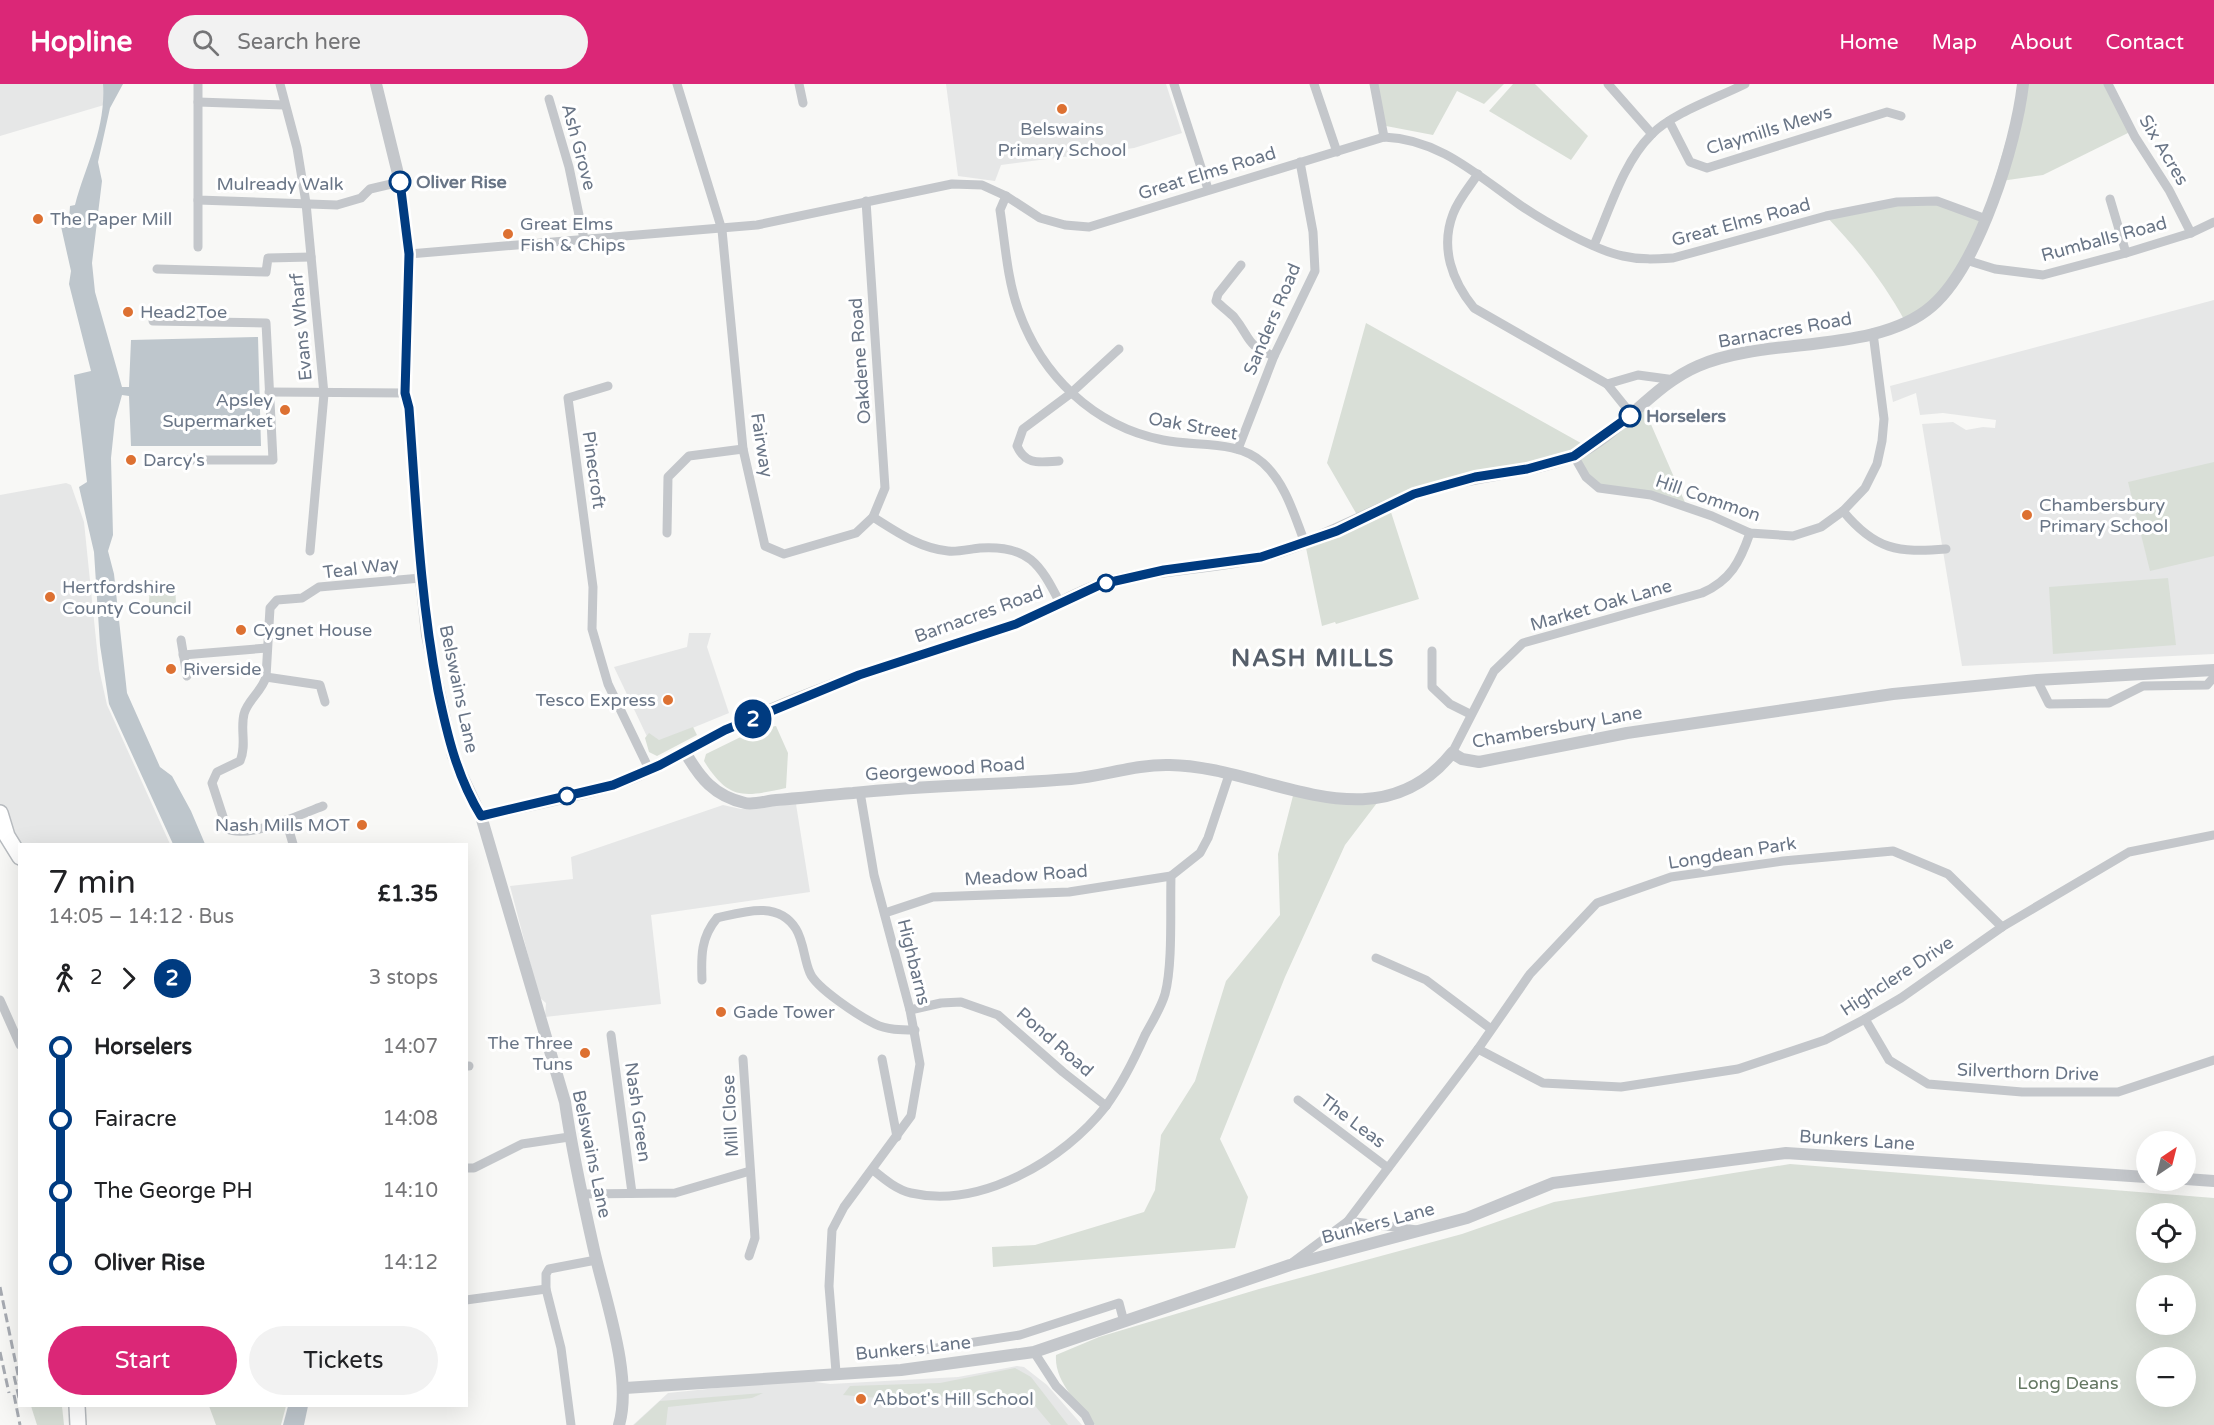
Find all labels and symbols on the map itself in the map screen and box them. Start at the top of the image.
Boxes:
street label: Claymills Mews [1704,100,1834,160]
street label: Ash Grove [557,101,601,193]
marker: Belswains Primary School [1055,102,1069,116]
street label: Six Acres [2134,111,2194,189]
place label: Belswains Primary School [997,118,1127,161]
street label: Great Elms Road [1135,142,1279,204]
marker: Oliver Rise [389,171,411,193]
place label: Oliver Rise [416,171,507,193]
street label: Mulready Walk [216,173,344,195]
street label: Great Elms Road [1669,193,1813,251]
place label: The Paper Mill [50,208,172,230]
marker: The Paper Mill [31,212,45,226]
street label: Rumballs Road [2039,212,2169,266]
place label: Great Elms Fish & Chips [520,213,625,256]
marker: Great Elms Fish & Chips [501,227,515,241]
street label: Sanders Road [1239,260,1305,378]
street label: Evans Wharf [285,272,317,382]
street label: Oakdene Road [845,297,875,425]
place label: Head2Toe [140,301,227,323]
marker: Head2Toe [121,305,135,319]
street label: Barnacres Road [1716,307,1854,353]
place label: Apsley Supermarket [162,389,273,432]
marker: Apsley Supermarket [278,403,292,417]
marker: Horselers [1619,405,1641,427]
place label: Horselers [1646,405,1727,427]
street label: Oak Street [1147,407,1240,445]
street label: Fairway [746,411,778,479]
street label: Pinecroft [578,430,610,510]
place label: Darcy's [143,449,205,471]
marker: Darcy's [124,453,138,467]
street label: Hill Common [1653,470,1763,526]
place label: Chambersbury Primary School [2039,494,2168,537]
marker: Chambersbury Primary School [2020,508,2034,522]
street label: Teal Way [322,552,401,584]
unlabelled marker [1097,574,1115,592]
street label: Market Oak Lane [1528,574,1674,636]
place label: Hertfordshire County Council [62,576,192,619]
street label: Barnacres Road [912,580,1046,648]
marker: Hertfordshire County Council [43,590,57,604]
place label: Cygnet House [253,619,372,641]
marker: Cygnet House [234,623,248,637]
street label: Belswains Lane [435,623,483,755]
district label: NASH MILLS [1231,644,1395,673]
place label: Riverside [183,658,261,680]
marker: Riverside [164,662,178,676]
place label: Tesco Express [536,689,656,711]
marker: Tesco Express [661,693,675,707]
line badge: 2 [734,700,772,738]
street label: Chambersbury Lane [1470,701,1644,753]
street label: Georgewood Road [864,752,1026,786]
unlabelled marker [558,787,576,805]
place label: Nash Mills MOT [215,814,350,836]
marker: Nash Mills MOT [355,818,369,832]
street label: Longdean Park [1666,832,1798,874]
street label: Meadow Road [963,860,1089,890]
street label: Highbarns [893,917,935,1007]
street label: Highclere Drive [1836,931,1958,1021]
place label: Gade Tower [733,1001,835,1023]
street label: Pond Road [1012,1003,1098,1081]
marker: Gade Tower [714,1005,728,1019]
place label: The Three Tuns [488,1032,573,1075]
marker: The Three Tuns [578,1046,592,1060]
street label: Silverthorn Drive [1957,1059,2099,1085]
street label: Nash Green [620,1061,656,1163]
street label: Mill Close [717,1074,743,1158]
street label: Belswains Lane [568,1088,616,1220]
street label: The Leas [1316,1089,1390,1153]
street label: Bunkers Lane [1798,1125,1916,1155]
north arrow [2136,1131,2196,1191]
street label: Bunkers Lane [1319,1197,1437,1249]
street label: Bunkers Lane [854,1331,972,1365]
park label: Long Deans [2017,1372,2119,1394]
place label: Abbot's Hill School [873,1388,1034,1410]
marker: Abbot's Hill School [854,1392,868,1406]

